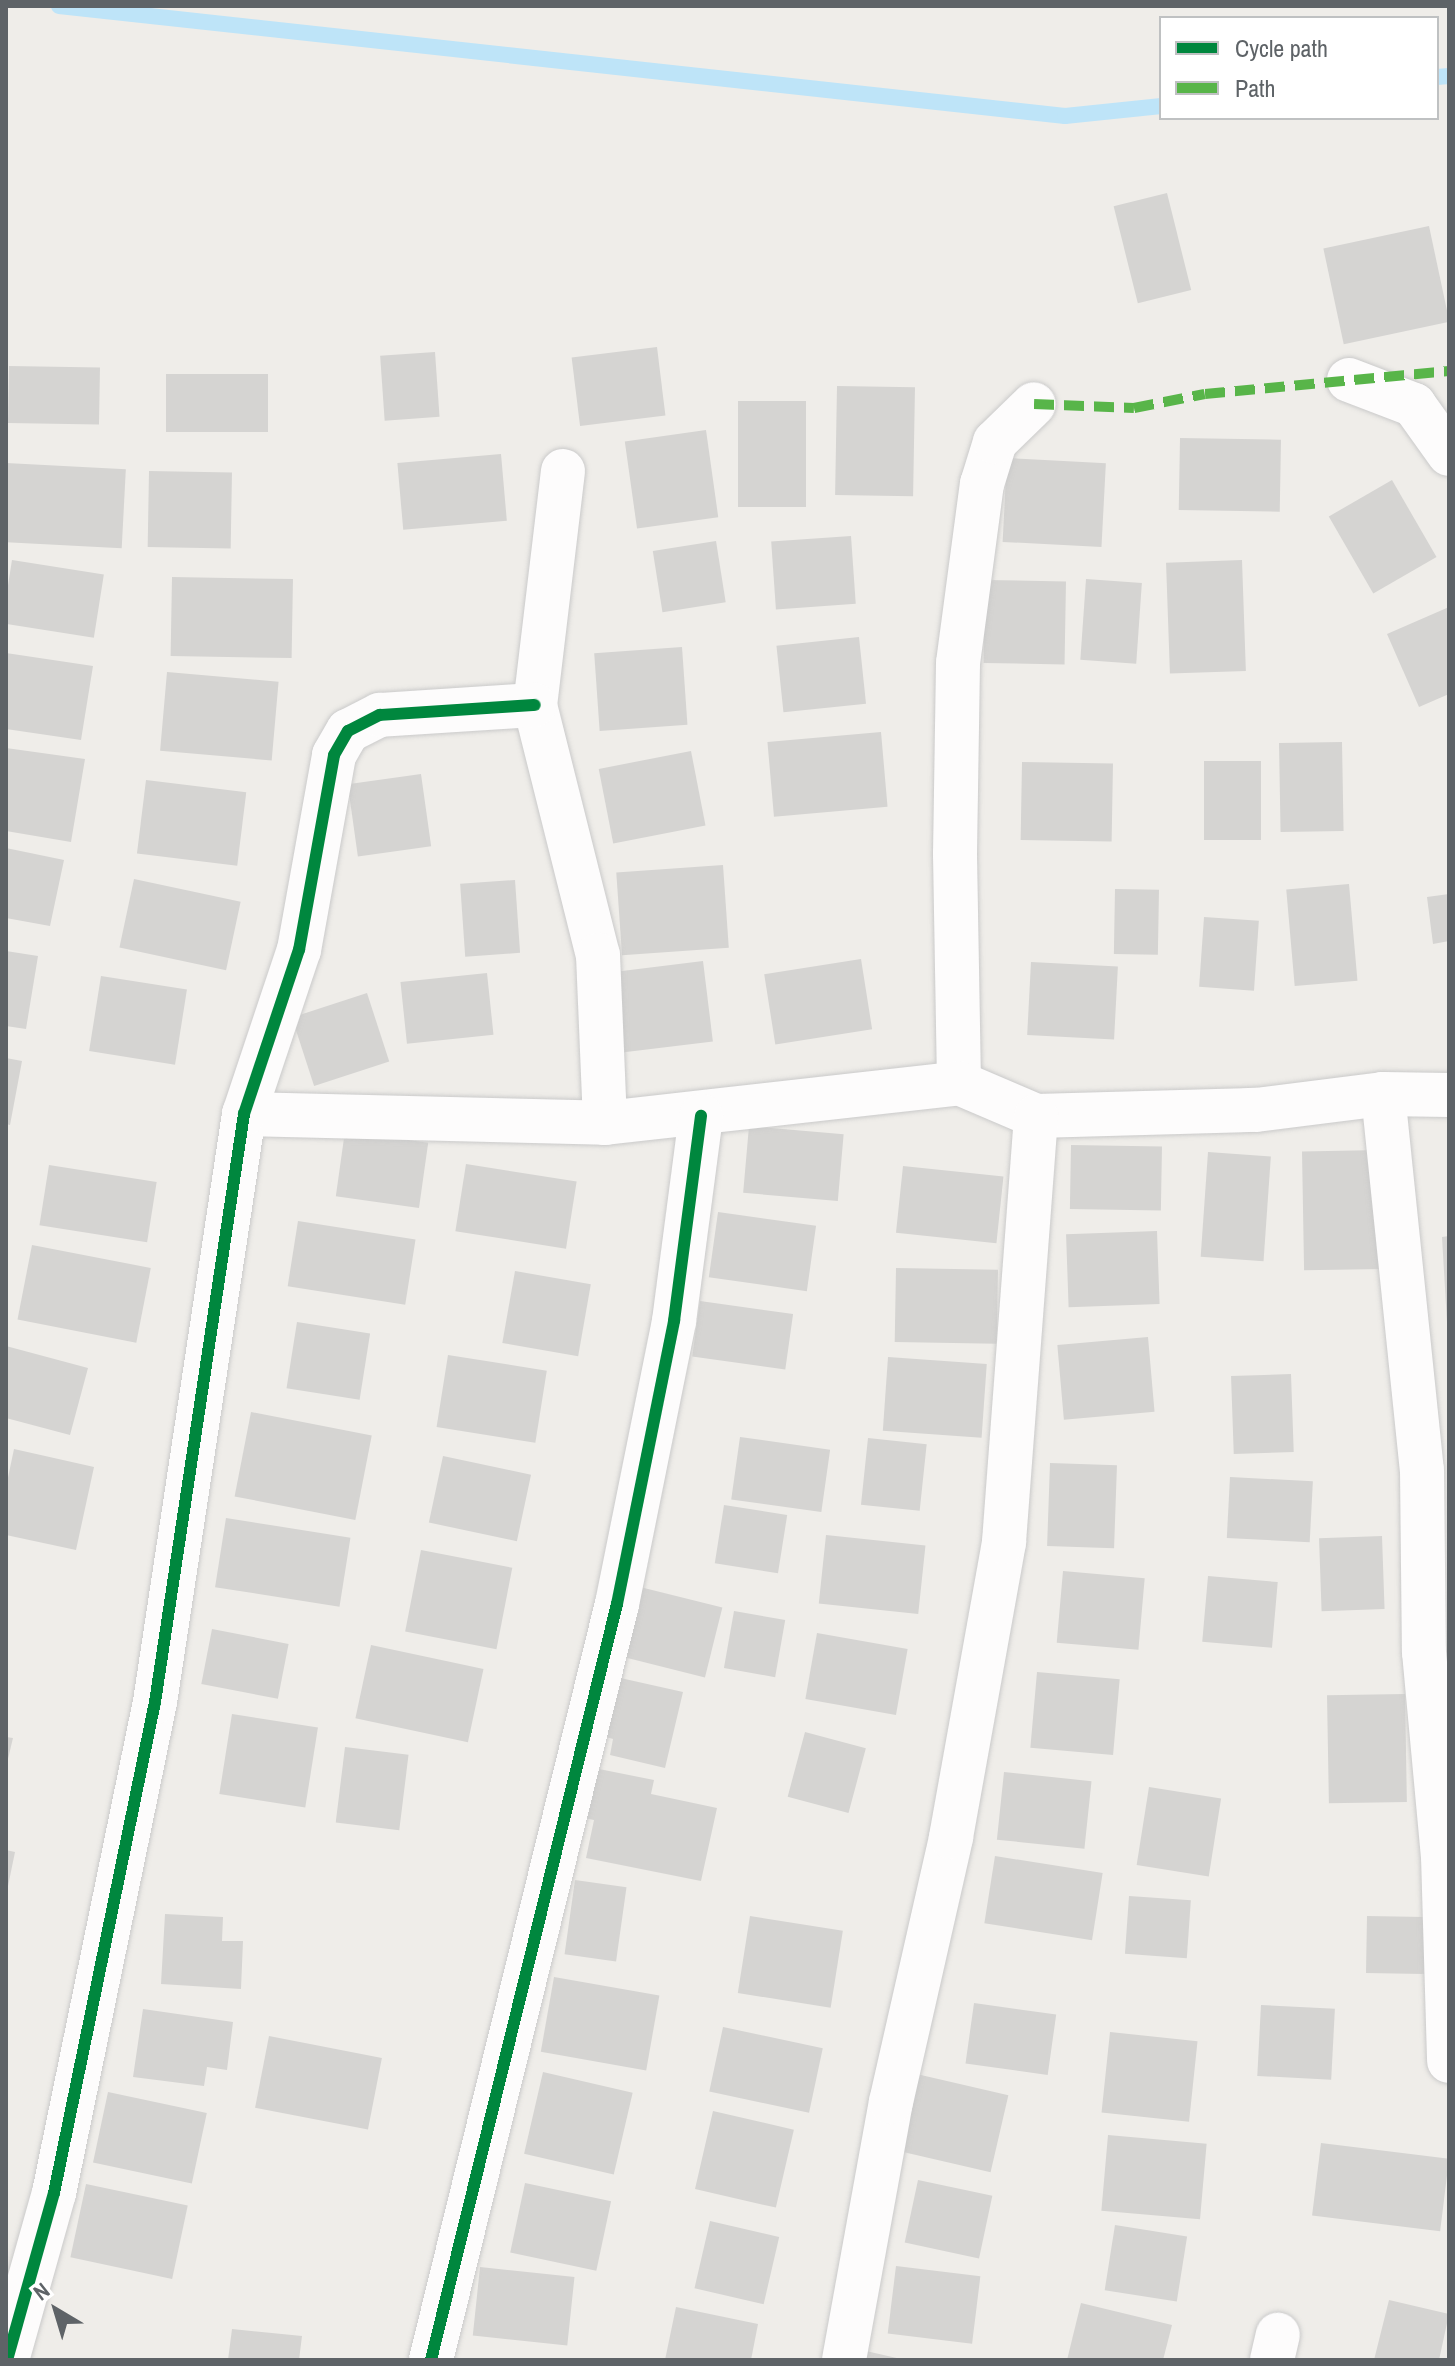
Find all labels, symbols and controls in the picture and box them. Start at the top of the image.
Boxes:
legend [1159,16,1439,120]
text: Cycle path [1235,32,1328,64]
text: Path [1235,72,1276,104]
north arrow [16,2270,96,2350]
text: N [27,2275,56,2307]

